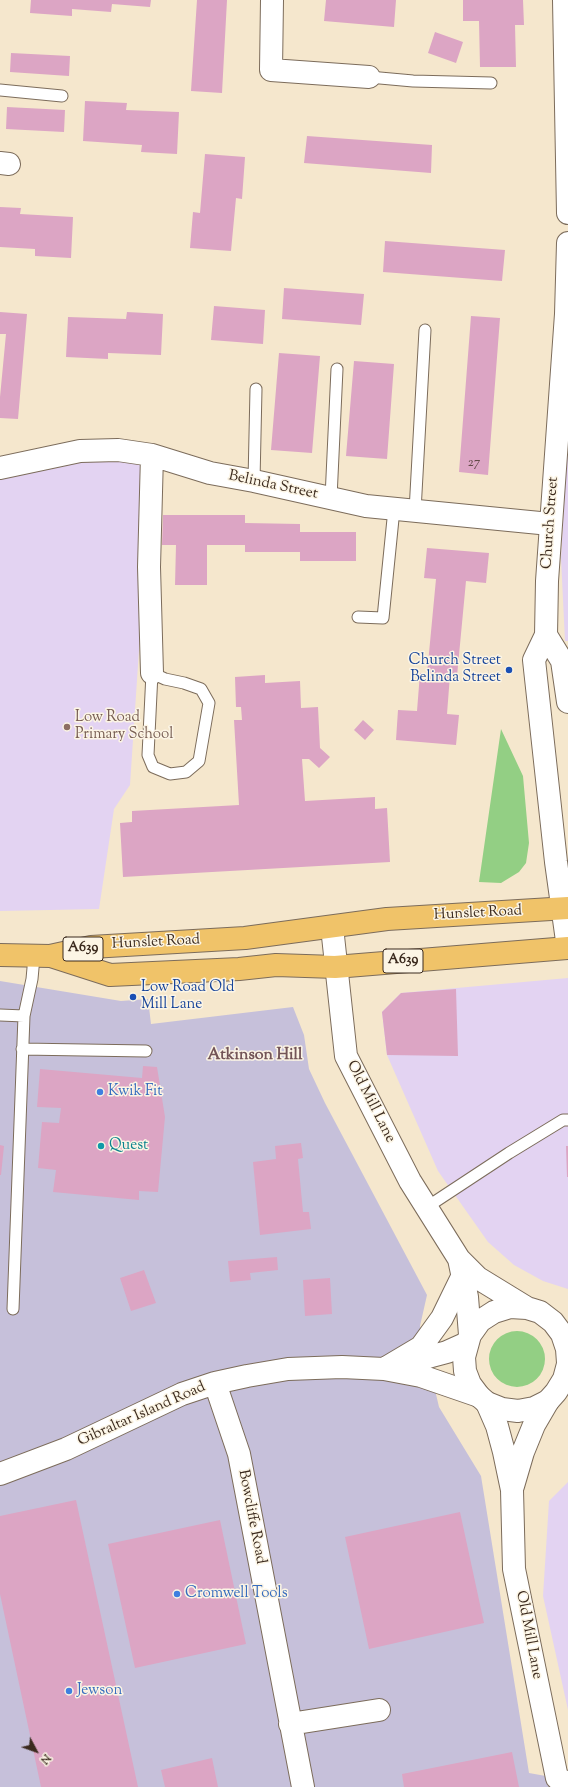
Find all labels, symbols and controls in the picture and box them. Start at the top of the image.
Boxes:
house number: 27 [468,456,480,472]
street label: Belinda Street [227,468,319,504]
street label: Church Street [539,476,563,570]
place label: Church Street Belinda Street [409,652,501,687]
marker: Church Street Belinda Street [504,665,514,675]
place label: Low Road Primary School [75,709,173,744]
marker: Low Road Primary School [62,722,72,732]
street label: Hunslet Road [433,903,523,925]
street label: Hunslet Road [111,932,201,954]
road number: A639 [63,937,103,961]
road number: A639 [383,949,423,973]
place label: Low Road Old Mill Lane [141,979,234,1014]
marker: Low Road Old Mill Lane [128,992,138,1002]
district label: Atkinson Hill [207,1046,303,1066]
street label: Old Mill Lane [342,1058,398,1146]
place label: Kwik Fit [108,1083,162,1101]
marker: Kwik Fit [95,1087,105,1097]
place label: Quest [109,1137,148,1155]
marker: Quest [96,1141,106,1151]
street label: Gibraltar Island Road [75,1379,209,1451]
street label: Bowcliffe Road [233,1468,269,1566]
place label: Cromwell Tools [185,1585,288,1603]
marker: Cromwell Tools [172,1589,182,1599]
street label: Old Mill Lane [511,1589,545,1681]
place label: Jewson [77,1682,122,1700]
marker: Jewson [64,1686,74,1696]
north arrow [16,1731,56,1771]
text: N [36,1750,54,1767]

